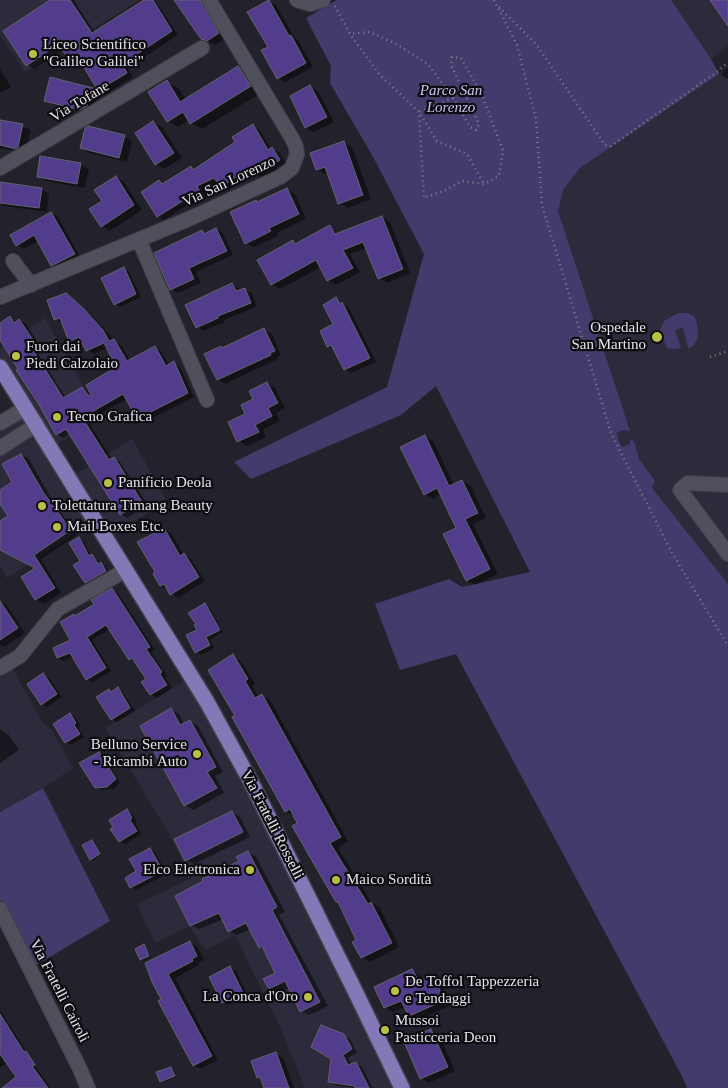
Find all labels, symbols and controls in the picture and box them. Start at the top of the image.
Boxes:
place label: Liceo Scientifico "Galileo Galilei" [43,36,146,71]
marker: Liceo Scientifico "Galileo Galilei" [27,48,39,60]
street label: Via Tofane [47,77,113,127]
park label: Parco San Lorenzo [420,82,482,117]
street label: Via San Lorenzo [180,153,278,211]
place label: Ospedale San Martino [571,319,646,354]
marker: Ospedale San Martino [650,330,664,344]
place label: Fuori dai Piedi Calzolaio [26,338,118,373]
marker: Fuori dai Piedi Calzolaio [10,350,22,362]
place label: Tecno Grafica [67,408,152,426]
marker: Tecno Grafica [51,411,63,423]
place label: Panificio Deola [118,474,212,492]
marker: Panificio Deola [102,477,114,489]
place label: Tolettatura Timang Beauty [52,497,213,515]
marker: Tolettatura Timang Beauty [36,500,48,512]
place label: Mail Boxes Etc. [67,518,164,536]
marker: Mail Boxes Etc. [51,521,63,533]
place label: Belluno Service - Ricambi Auto [91,736,187,771]
marker: Belluno Service - Ricambi Auto [191,748,203,760]
street label: Via Fratelli Rosselli [237,767,307,883]
place label: Elco Elettronica [143,861,240,879]
marker: Elco Elettronica [244,864,256,876]
place label: Maico Sordità [346,871,431,889]
marker: Maico Sordità [330,874,342,886]
street label: Via Fratelli Cairoli [25,936,93,1046]
place label: De Toffol Tappezzeria e Tendaggi [405,973,539,1008]
marker: De Toffol Tappezzeria e Tendaggi [389,985,401,997]
place label: La Conca d'Oro [203,988,298,1006]
marker: La Conca d'Oro [302,991,314,1003]
place label: Mussoi Pasticceria Deon [395,1012,496,1047]
marker: Mussoi Pasticceria Deon [379,1024,391,1036]

